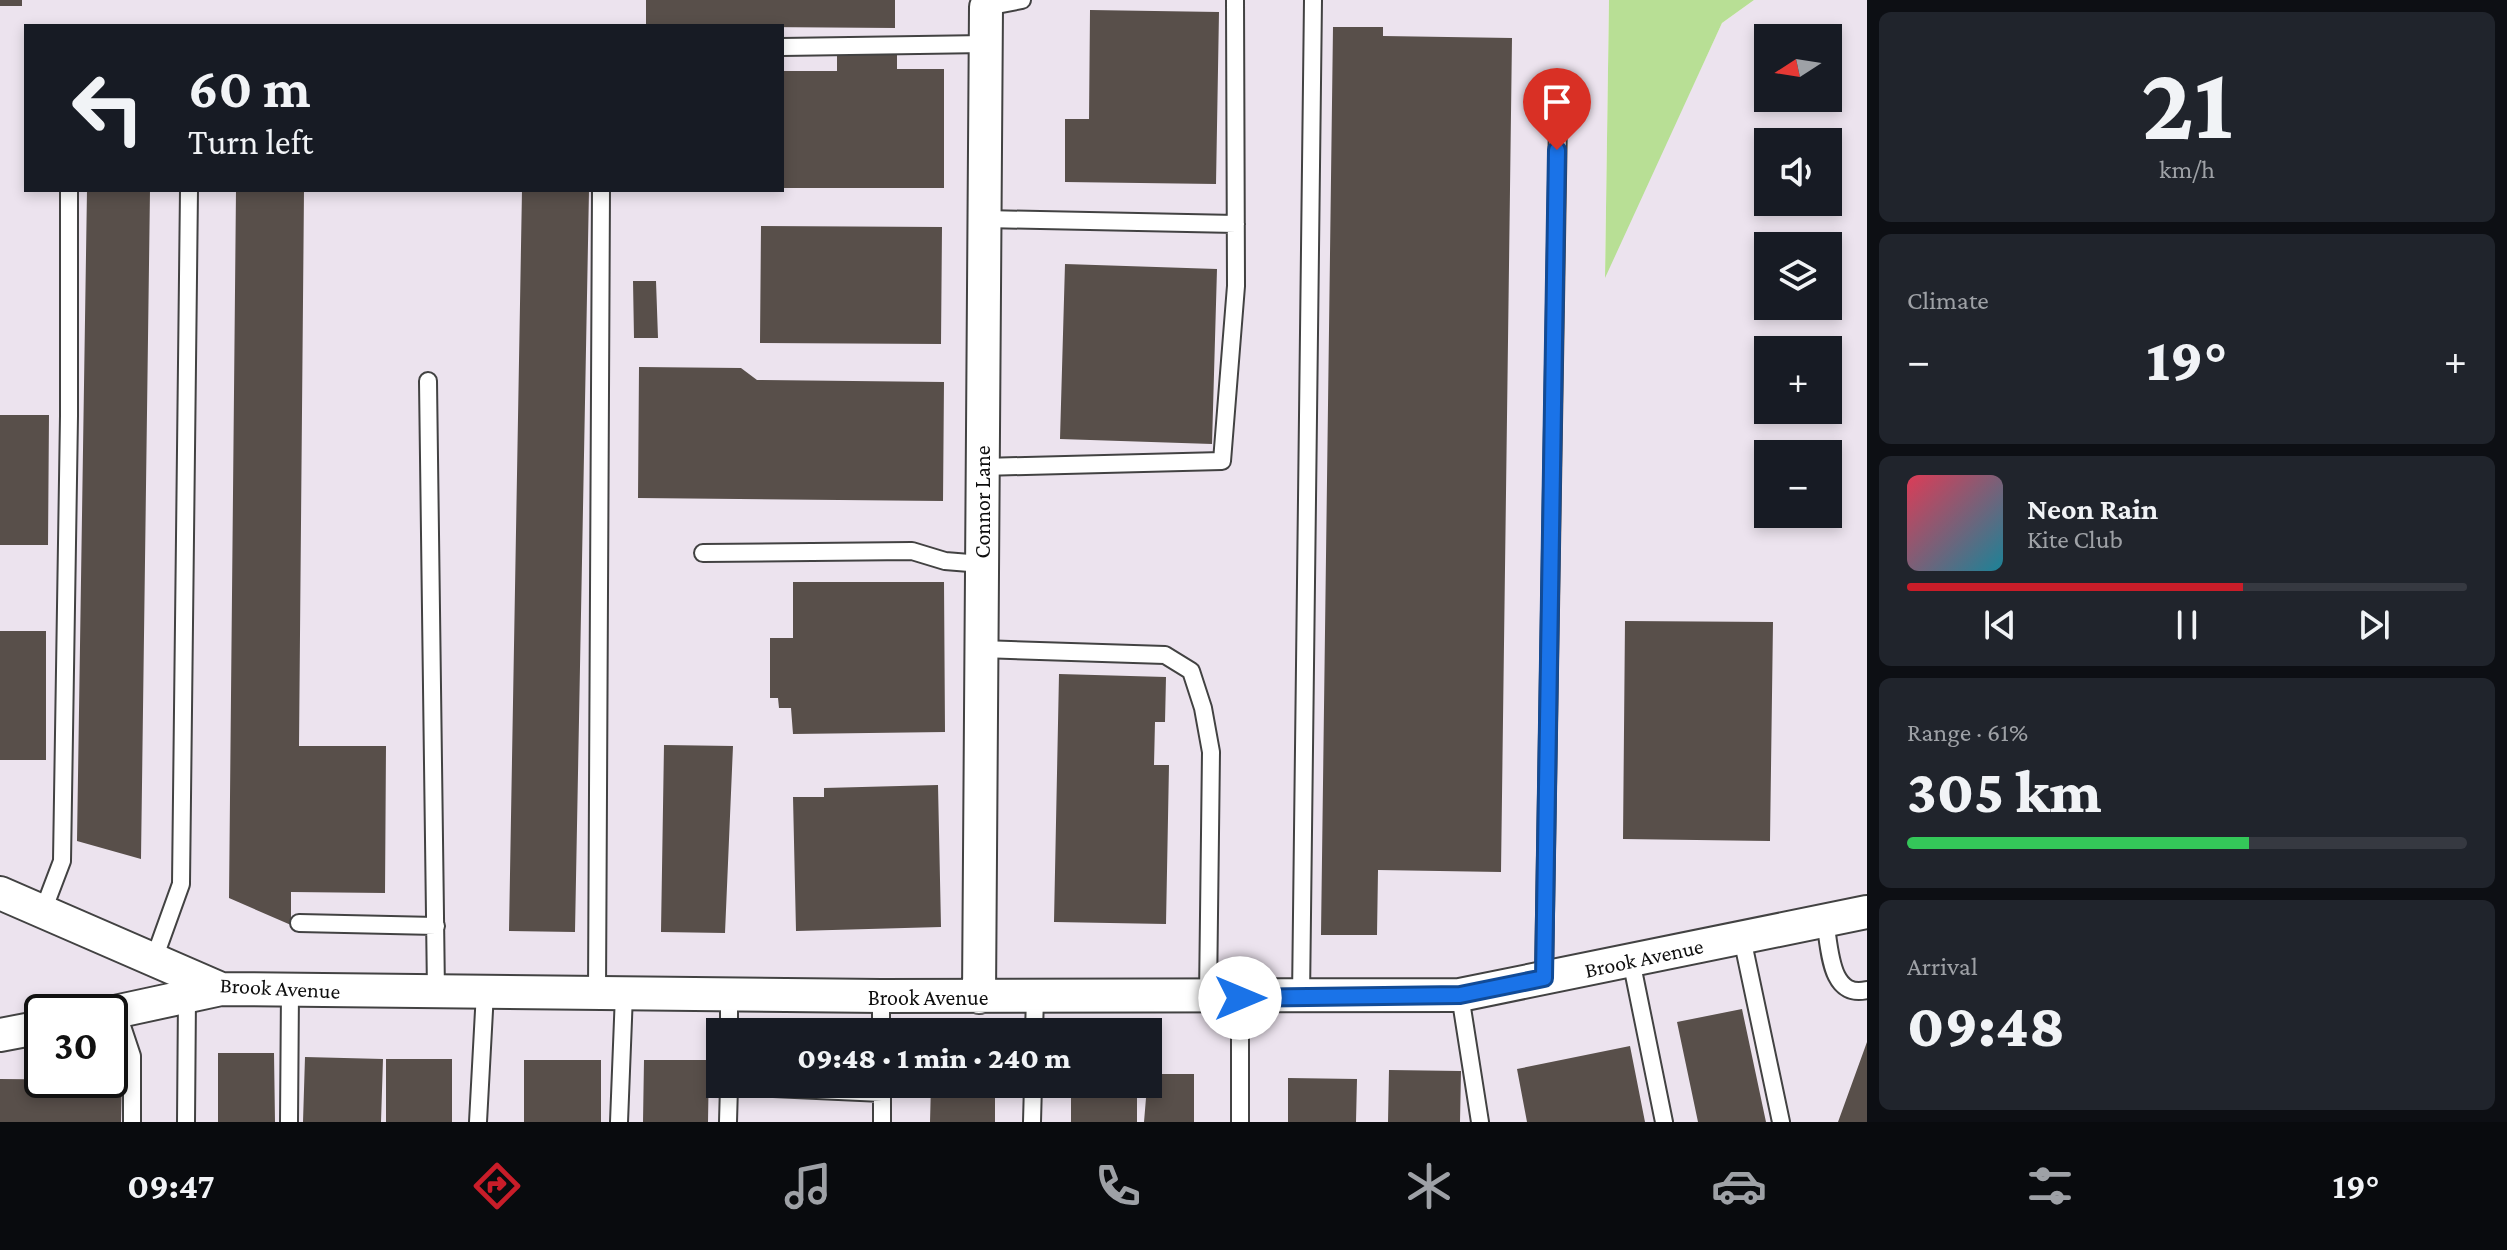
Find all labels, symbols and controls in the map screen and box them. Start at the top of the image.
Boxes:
north arrow [1754,24,1842,112]
map controls [1754,24,1842,528]
text: 21 [2141,45,2233,160]
icon: left [56,56,160,160]
text: 60 m [188,57,311,119]
pin [1523,68,1591,150]
icon: arrive [1535,80,1579,124]
text: Turn left [188,122,313,162]
button: sound [1754,128,1842,216]
text: km/h [2159,155,2215,184]
button: layers [1754,232,1842,320]
text: Climate [1907,286,1989,315]
text: 19° [2146,326,2228,393]
button: + [1754,336,1842,424]
text: − [1907,336,1930,384]
text: + [2444,336,2467,384]
button: − [1754,440,1842,528]
street label: Connor Lane [970,446,995,558]
text: Neon Rain [2027,492,2158,525]
text: Kite Club [2027,525,2123,554]
icon: previous [1978,603,2022,647]
icon: pause [2165,603,2209,647]
icon: next [2352,603,2396,647]
text: Range · 61% [1907,718,2028,747]
text: 305 km [1907,758,2101,825]
street label: Brook Avenue [1582,933,1706,983]
text: Arrival [1907,952,1978,981]
position arrow [1198,956,1282,1040]
street label: Brook Avenue [219,972,341,1004]
street label: Brook Avenue [868,985,988,1010]
text: 09:48 [1907,992,2065,1059]
speed limit sign: 30 [24,994,128,1098]
text: 09:48 · 1 min · 240 m [797,1041,1071,1074]
icon: directions [469,1158,525,1214]
icon: music [780,1158,836,1214]
icon: phone [1090,1158,1146,1214]
icon: climate [1401,1158,1457,1214]
icon: car [1711,1158,1767,1214]
icon: filters [2022,1158,2078,1214]
text: 09:47 [127,1166,215,1206]
text: 19° [2333,1166,2380,1206]

